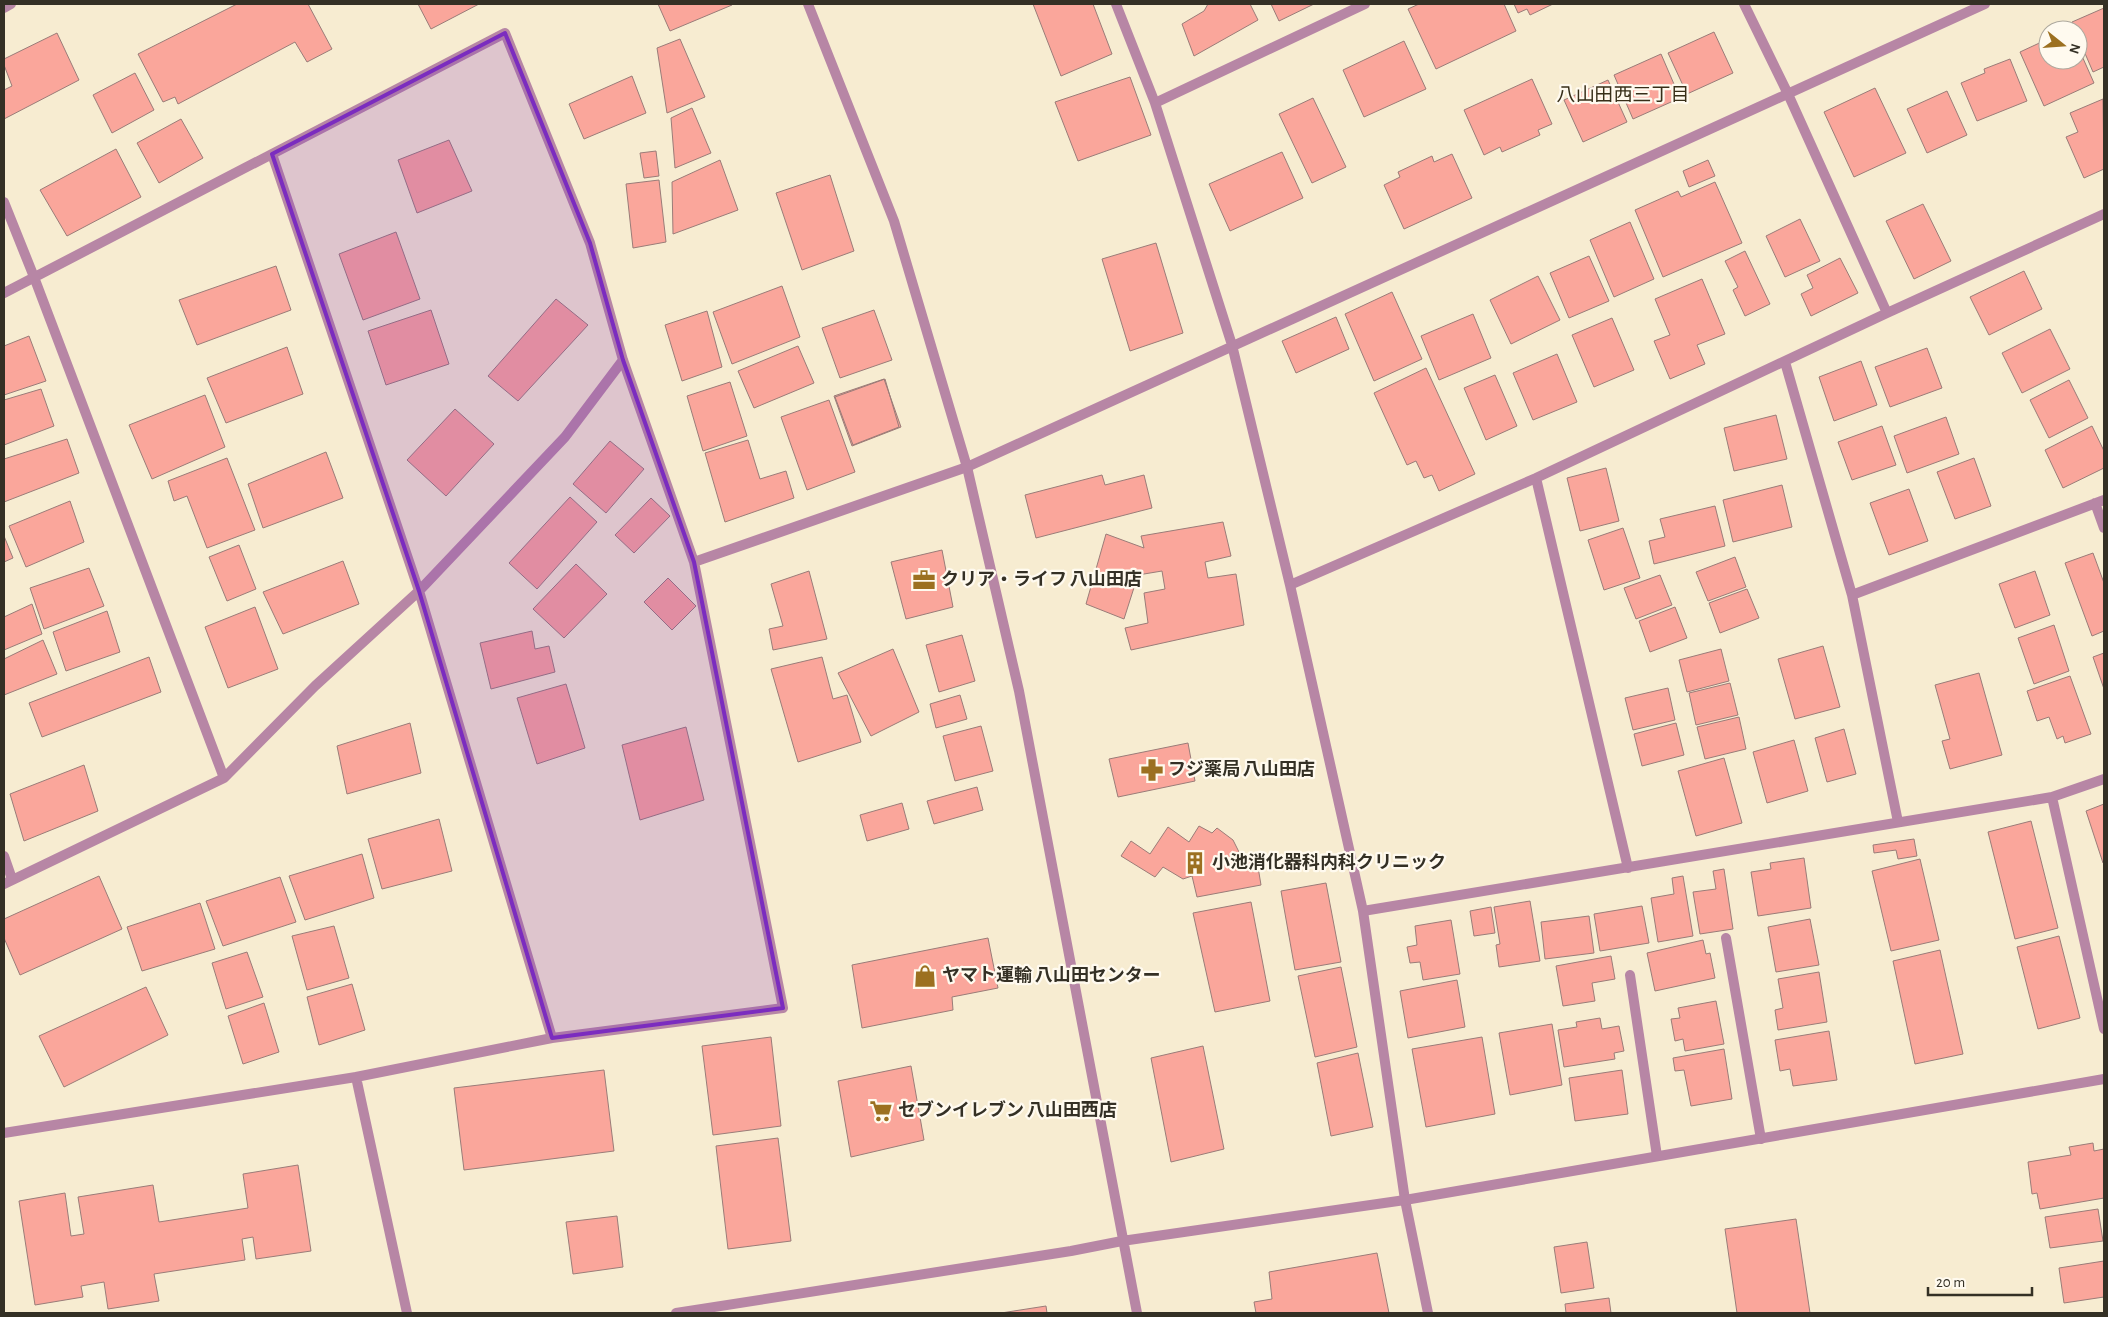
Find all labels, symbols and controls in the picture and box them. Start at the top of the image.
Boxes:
north arrow [2038,20,2088,70]
text: N [2066,42,2083,55]
district label: 八山田西三丁目 [1556,85,1690,105]
office icon: クリア・ライフ 八山田店 [911,567,937,593]
place label: クリア・ライフ 八山田店 [941,570,1142,589]
pharmacy icon: フジ薬局 八山田店 [1139,757,1165,783]
place label: フジ薬局 八山田店 [1168,760,1315,779]
building icon: 小池消化器科内科クリニック [1182,850,1208,876]
place label: 小池消化器科内科クリニック [1212,852,1446,872]
shop icon: ヤマト運輸 八山田センター [912,963,938,989]
place label: ヤマト運輸 八山田センター [942,965,1161,985]
supermarket icon: セブンイレブン 八山田西店 [868,1098,894,1124]
place label: セブンイレブン 八山田西店 [898,1100,1117,1120]
scale bar [1928,1264,2032,1296]
text: 20 m [1936,1275,1965,1290]

